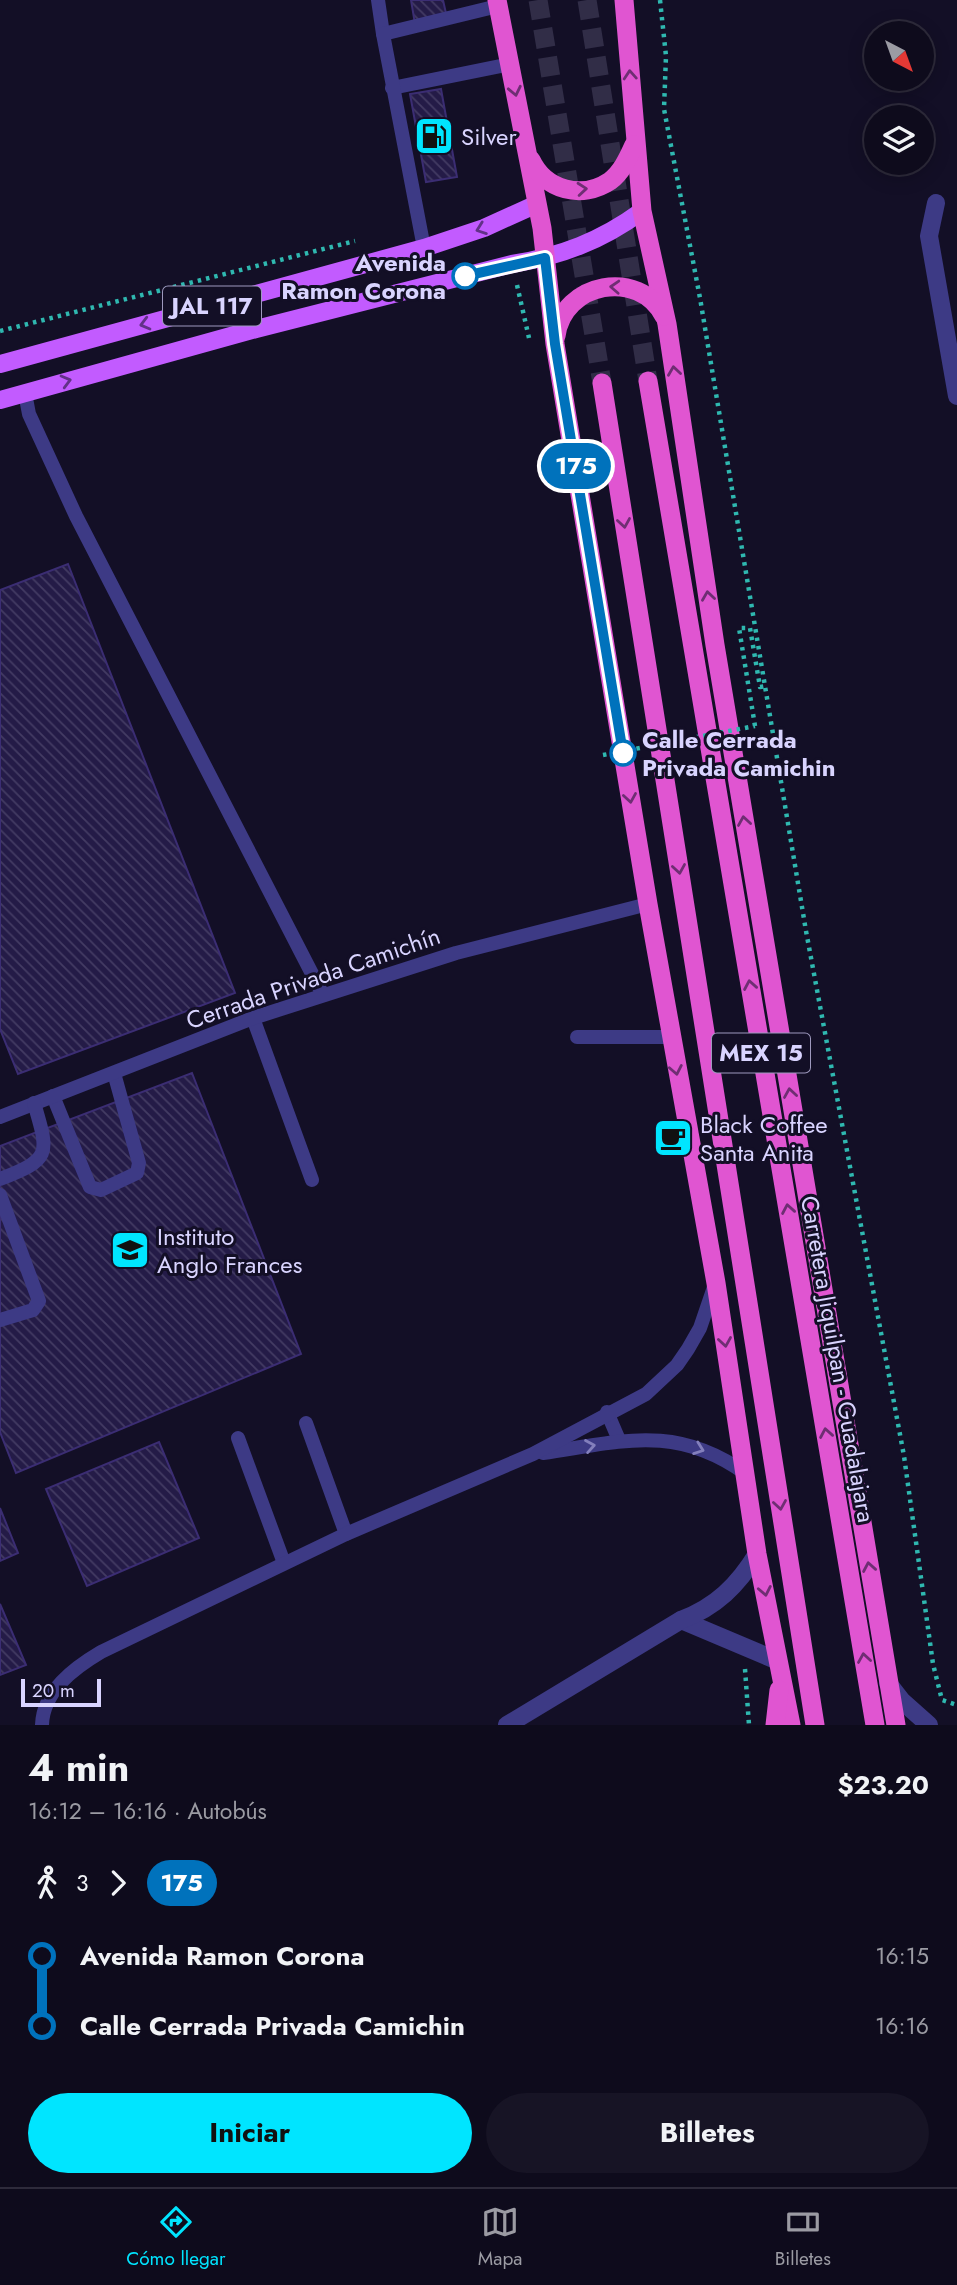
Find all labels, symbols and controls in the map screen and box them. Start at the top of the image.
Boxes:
north arrow [864,21,934,91]
map controls [864,21,934,175]
one-way arrow [623,69,638,80]
one-way arrow [507,85,522,97]
button: layers [864,105,934,175]
fuel station icon: Silver [413,115,455,157]
place label: Silver [461,119,517,154]
one-way arrow [576,182,588,197]
one-way arrow [476,220,488,234]
place label: Avenida Ramon Corona [281,245,446,308]
marker: Avenida Ramon Corona [452,263,478,289]
one-way arrow [609,280,620,295]
road number: JAL 117 [163,286,261,326]
one-way arrow [139,316,151,330]
one-way arrow [667,365,682,377]
one-way arrow [60,375,72,390]
line badge: 175 [536,443,616,489]
text: 175 [555,448,597,483]
one-way arrow [616,517,631,529]
one-way arrow [701,590,716,602]
place label: Calle Cerrada Privada Camichin [642,722,836,785]
marker: Calle Cerrada Privada Camichin [610,740,636,766]
one-way arrow [622,792,637,804]
one-way arrow [737,815,752,826]
one-way arrow [671,863,686,875]
street label: Cerrada Privada Camichín [181,918,445,1038]
one-way arrow [743,979,758,991]
road number: MEX 15 [712,1034,810,1072]
one-way arrow [668,1064,683,1076]
one-way arrow [783,1087,798,1099]
place label: Black Coffee Santa Anita [700,1107,828,1170]
cafe icon: Black Coffee Santa Anita [652,1117,694,1159]
street label: Carretera Jiquilpan - Guadalajara [792,1193,884,1525]
one-way arrow [781,1203,796,1215]
place label: Instituto Anglo Frances [157,1219,302,1282]
school or university icon: Instituto Anglo Frances [109,1229,151,1271]
one-way arrow [717,1337,732,1348]
one-way arrow [819,1427,834,1439]
one-way arrow [584,1439,596,1454]
one-way arrow [692,1441,704,1455]
one-way arrow [772,1499,787,1511]
one-way arrow [862,1561,877,1573]
one-way arrow [756,1585,771,1597]
one-way arrow [857,1652,872,1664]
scale bar [21,1676,102,1708]
text: 20 m [32,1677,75,1704]
text: 4 min [28,1740,129,1795]
text: $23.20 [837,1766,929,1804]
text: 16:12 – 16:16 · Autobús [28,1794,267,1828]
icon: walk [28,1864,66,1902]
icon: forward [99,1864,137,1902]
text: 175 [161,1865,203,1900]
text: 3 [76,1866,89,1900]
text: Avenida Ramon Corona [80,1937,364,1975]
text: 16:15 [875,1939,929,1973]
text: Calle Cerrada Privada Camichin [80,2007,465,2045]
text: 16:16 [875,2009,929,2043]
button: Iniciar [28,2093,472,2173]
button: Billetes [486,2093,929,2173]
tab: Cómo llegar [126,2203,225,2272]
tab: Mapa [478,2203,522,2272]
tab: Billetes [775,2203,831,2272]

